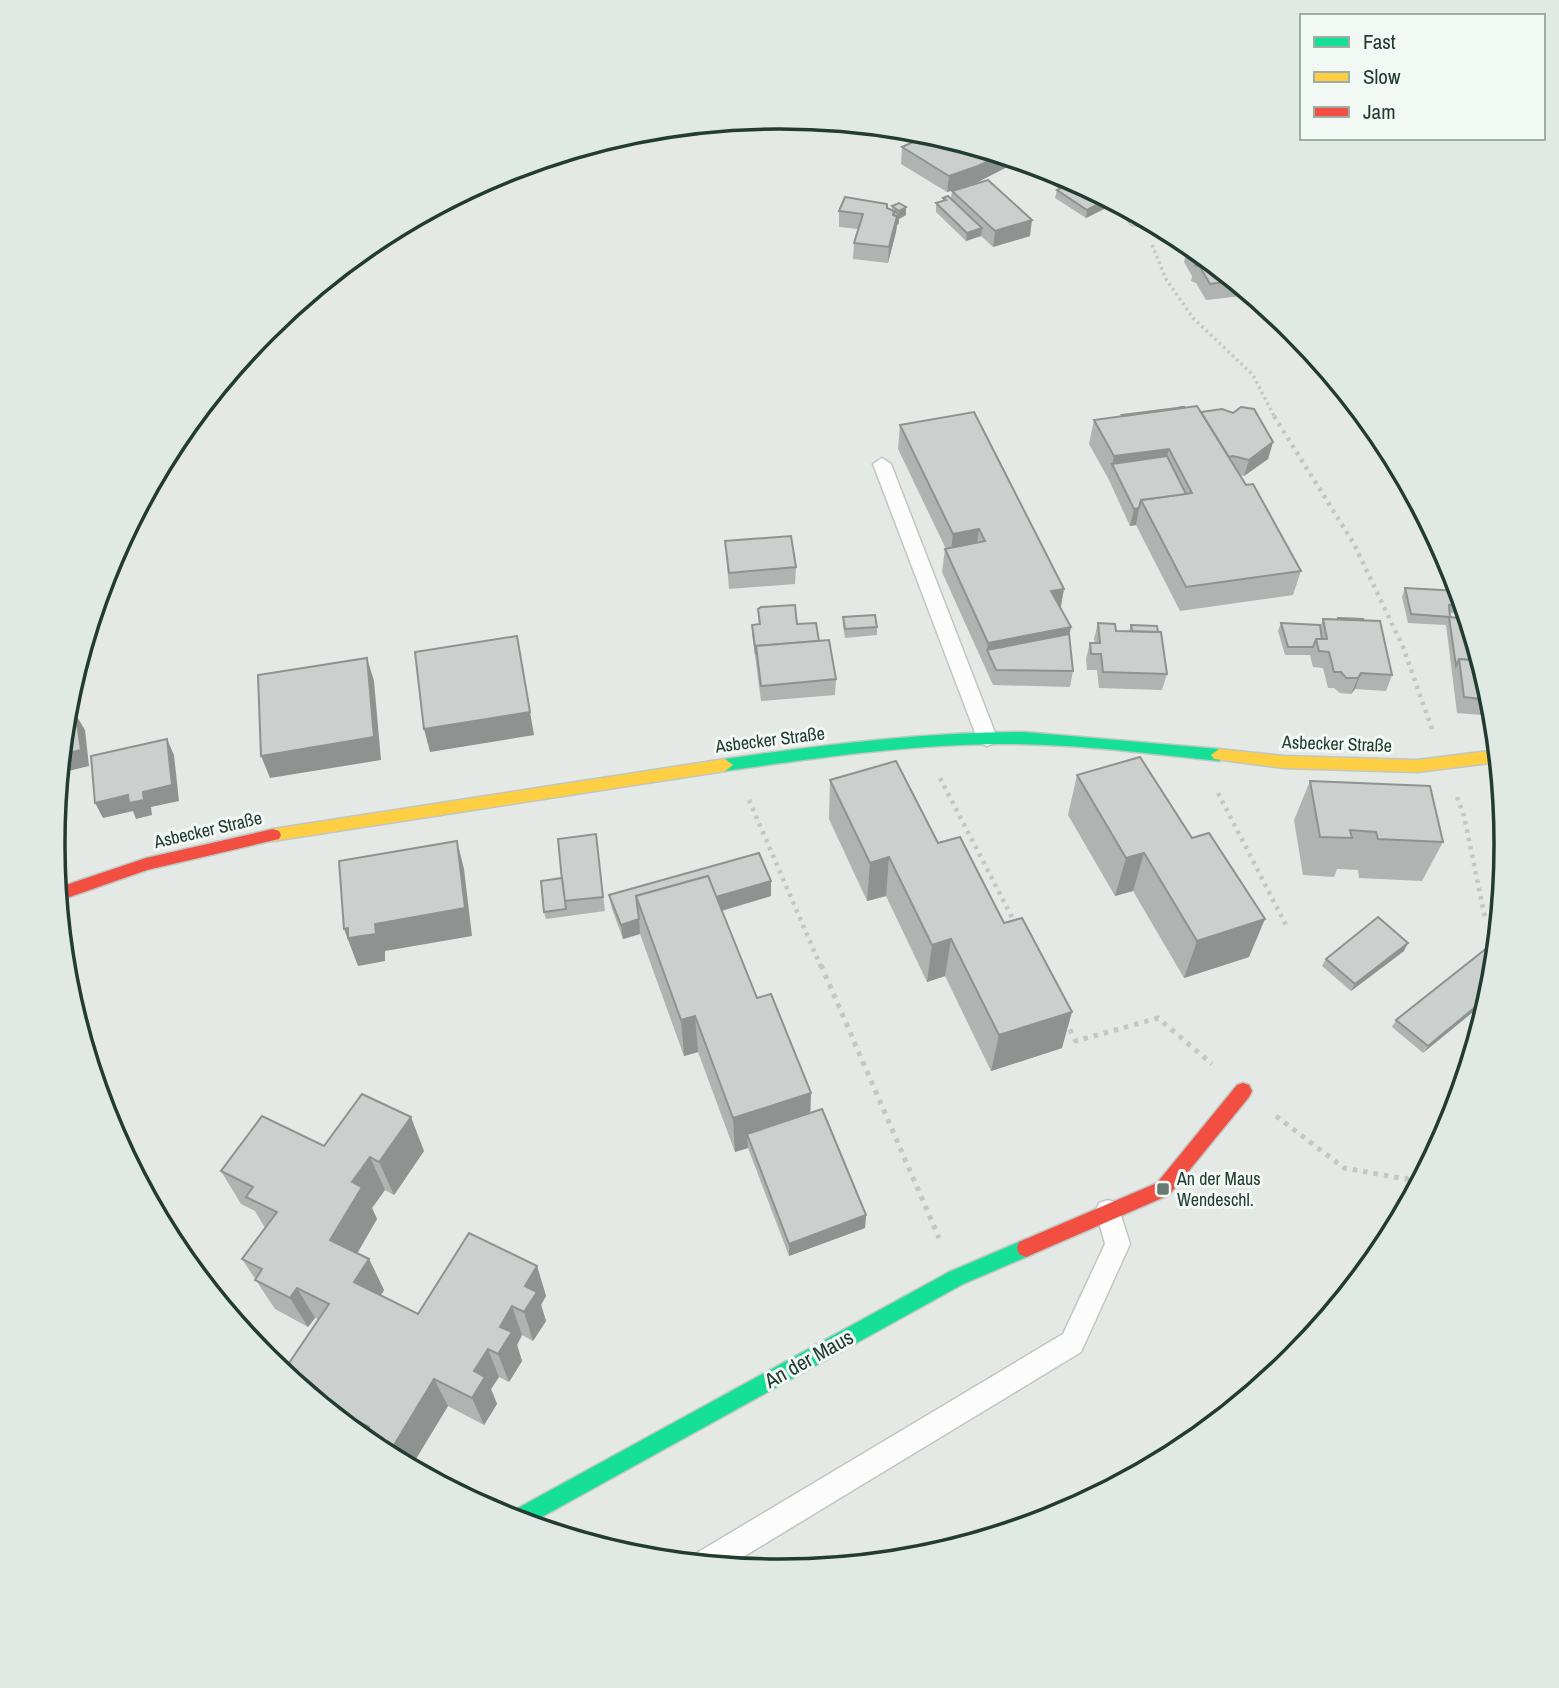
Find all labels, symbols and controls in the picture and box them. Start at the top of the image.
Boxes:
legend [1300,14,1545,140]
text: Fast [1363,27,1396,56]
text: Slow [1363,62,1401,91]
text: Jam [1363,97,1396,126]
street label: Asbecker Straße [713,720,826,759]
street label: Asbecker Straße [1281,729,1392,758]
street label: Asbecker Straße [151,805,264,854]
place label: An der Maus Wendeschl. [1176,1166,1261,1212]
marker: An der Maus Wendeschl. [1155,1181,1171,1197]
street label: An der Maus [758,1322,858,1395]

